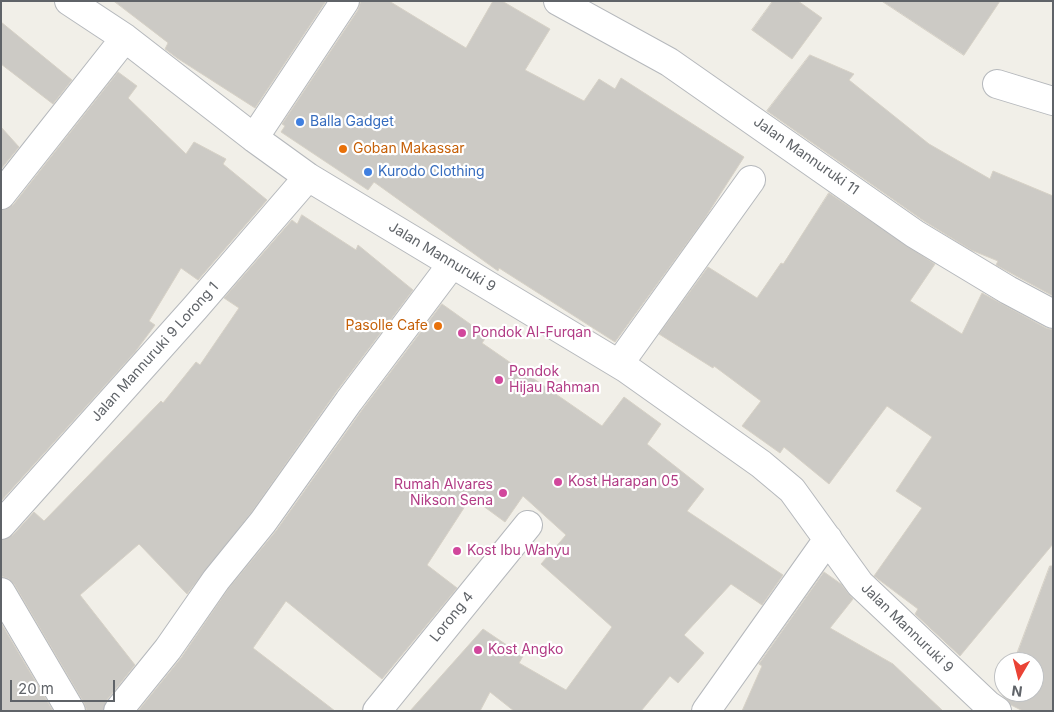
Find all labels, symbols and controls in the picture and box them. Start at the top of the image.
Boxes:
street label: Jalan Mannuruki 11 [750,113,862,199]
place label: Balla Gadget [310,114,394,130]
marker: Balla Gadget [294,116,306,128]
place label: Goban Makassar [353,141,465,157]
marker: Goban Makassar [337,143,349,155]
place label: Kurodo Clothing [378,164,485,180]
marker: Kurodo Clothing [362,166,374,178]
street label: Jalan Mannuruki 9 [385,218,499,296]
street label: Jalan Mannuruki 9 Lorong 1 [88,279,222,425]
place label: Pasolle Cafe [346,318,428,334]
marker: Pasolle Cafe [432,320,444,332]
place label: Pondok Al-Furqan [472,325,591,341]
marker: Pondok Al-Furqan [456,327,468,339]
place label: Pondok Hijau Rahman [509,364,600,397]
marker: Pondok Hijau Rahman [493,374,505,386]
place label: Kost Harapan 05 [568,474,679,490]
marker: Kost Harapan 05 [552,476,564,488]
place label: Rumah Alvares Nikson Sena [394,477,493,510]
marker: Rumah Alvares Nikson Sena [497,487,509,499]
place label: Kost Ibu Wahyu [467,543,570,559]
marker: Kost Ibu Wahyu [451,545,463,557]
street label: Jalan Mannuruki 9 [857,580,957,676]
street label: Lorong 4 [427,589,477,645]
place label: Kost Angko [488,642,563,658]
marker: Kost Angko [472,644,484,656]
north arrow [994,652,1044,702]
scale bar [12,670,118,702]
text: 20 m [18,679,54,698]
text: N [1011,682,1023,701]

